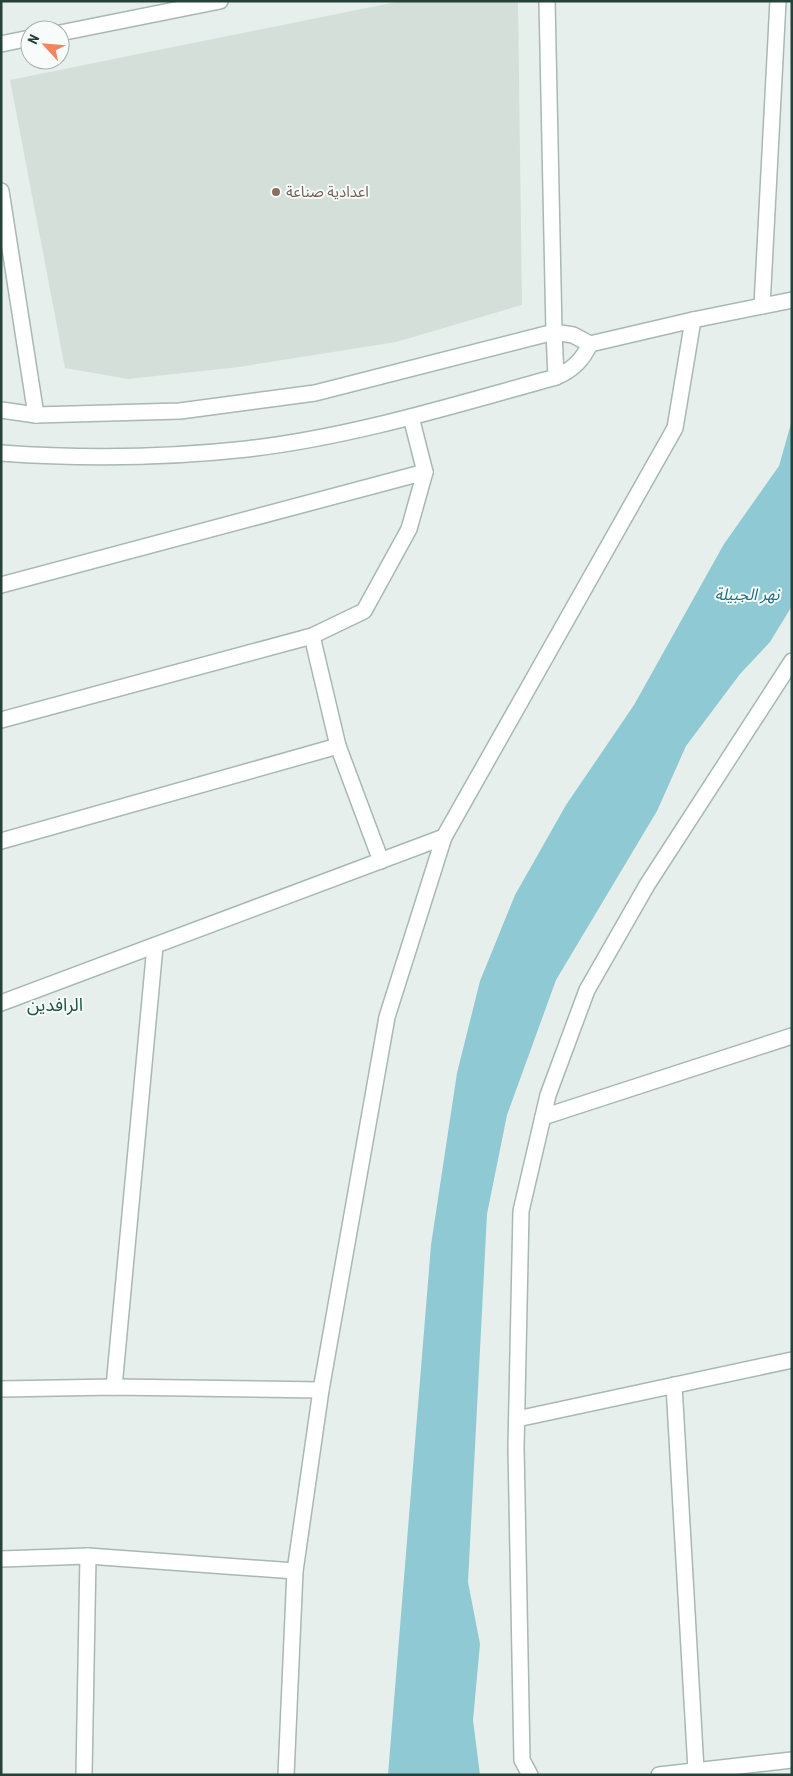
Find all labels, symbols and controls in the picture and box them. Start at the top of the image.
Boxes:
north arrow [20,20,70,70]
text: N [24,32,42,47]
place label: اعدادية صناعة [286,183,369,201]
marker: اعدادية صناعة [270,186,282,198]
water label: نهر الجبيلة [715,585,781,604]
district label: الرافدين [27,994,83,1016]

